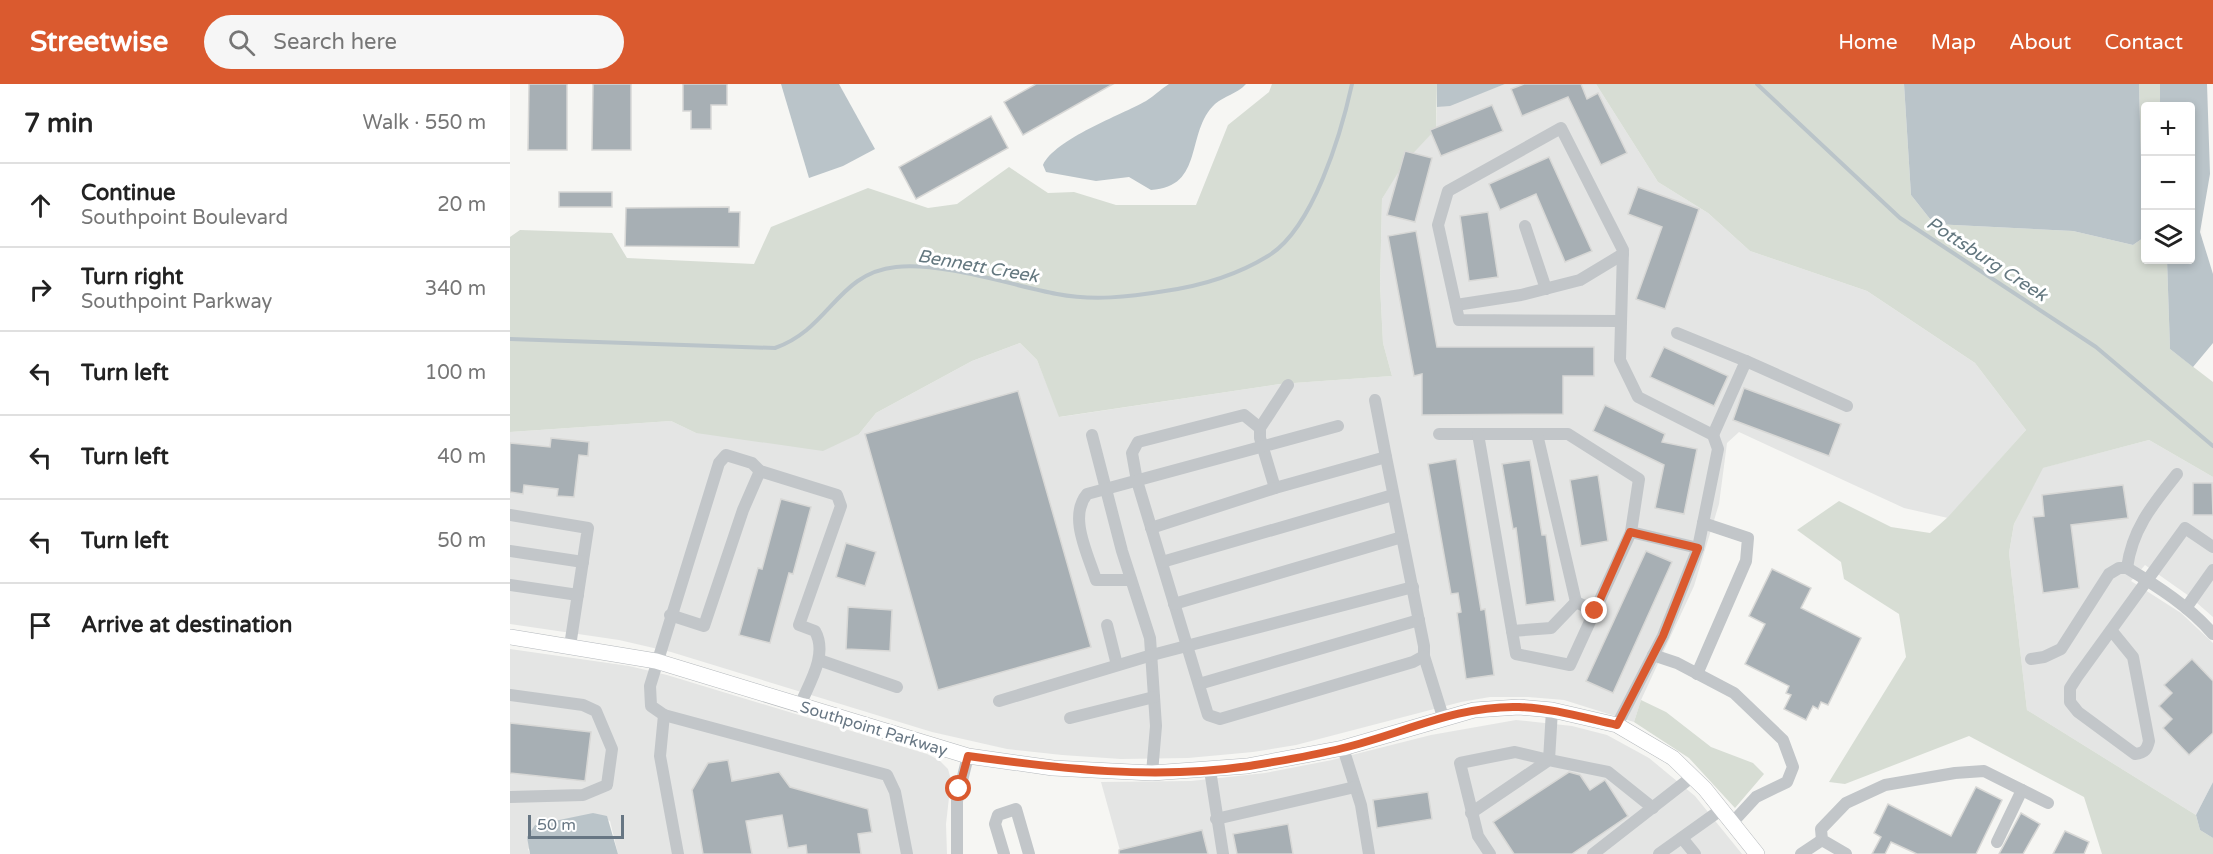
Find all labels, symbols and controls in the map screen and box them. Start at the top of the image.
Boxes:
search box [204,15,624,69]
text: Streetwise [30,25,168,59]
icon: search [225,26,258,59]
text: Search here [273,29,397,55]
text: Home [1838,30,1898,55]
text: Map [1931,30,1976,55]
text: About [2009,30,2071,55]
text: Contact [2104,30,2183,55]
map controls [2141,102,2195,264]
button: + [2141,102,2195,156]
text: 7 min [24,108,93,139]
text: Walk · 550 m [363,111,486,135]
button: − [2141,156,2195,210]
text: Continue [81,180,176,206]
icon: ahead [24,189,57,222]
text: 20 m [437,193,486,217]
text: Southpoint Boulevard [81,206,288,230]
button: layers [2141,210,2195,264]
water label: Pottsburg Creek [1923,212,2052,307]
water label: Bennett Creek [916,245,1041,288]
text: Turn right [81,264,183,290]
icon: right [24,273,57,306]
text: 340 m [425,277,486,301]
text: Southpoint Parkway [81,290,272,314]
icon: left [24,357,57,390]
text: Turn left [81,360,169,386]
text: 100 m [425,361,486,385]
icon: left [24,441,57,474]
text: Turn left [81,444,169,470]
text: 40 m [437,445,486,469]
icon: left [24,525,57,558]
text: Turn left [81,528,169,554]
text: 50 m [437,529,486,553]
route end [1581,597,1607,623]
icon: arrive [24,609,57,642]
text: Arrive at destination [81,612,292,638]
street label: Southpoint Parkway [798,697,950,761]
route start [945,775,971,801]
scale bar [528,812,624,840]
text: 50 m [537,815,576,835]

